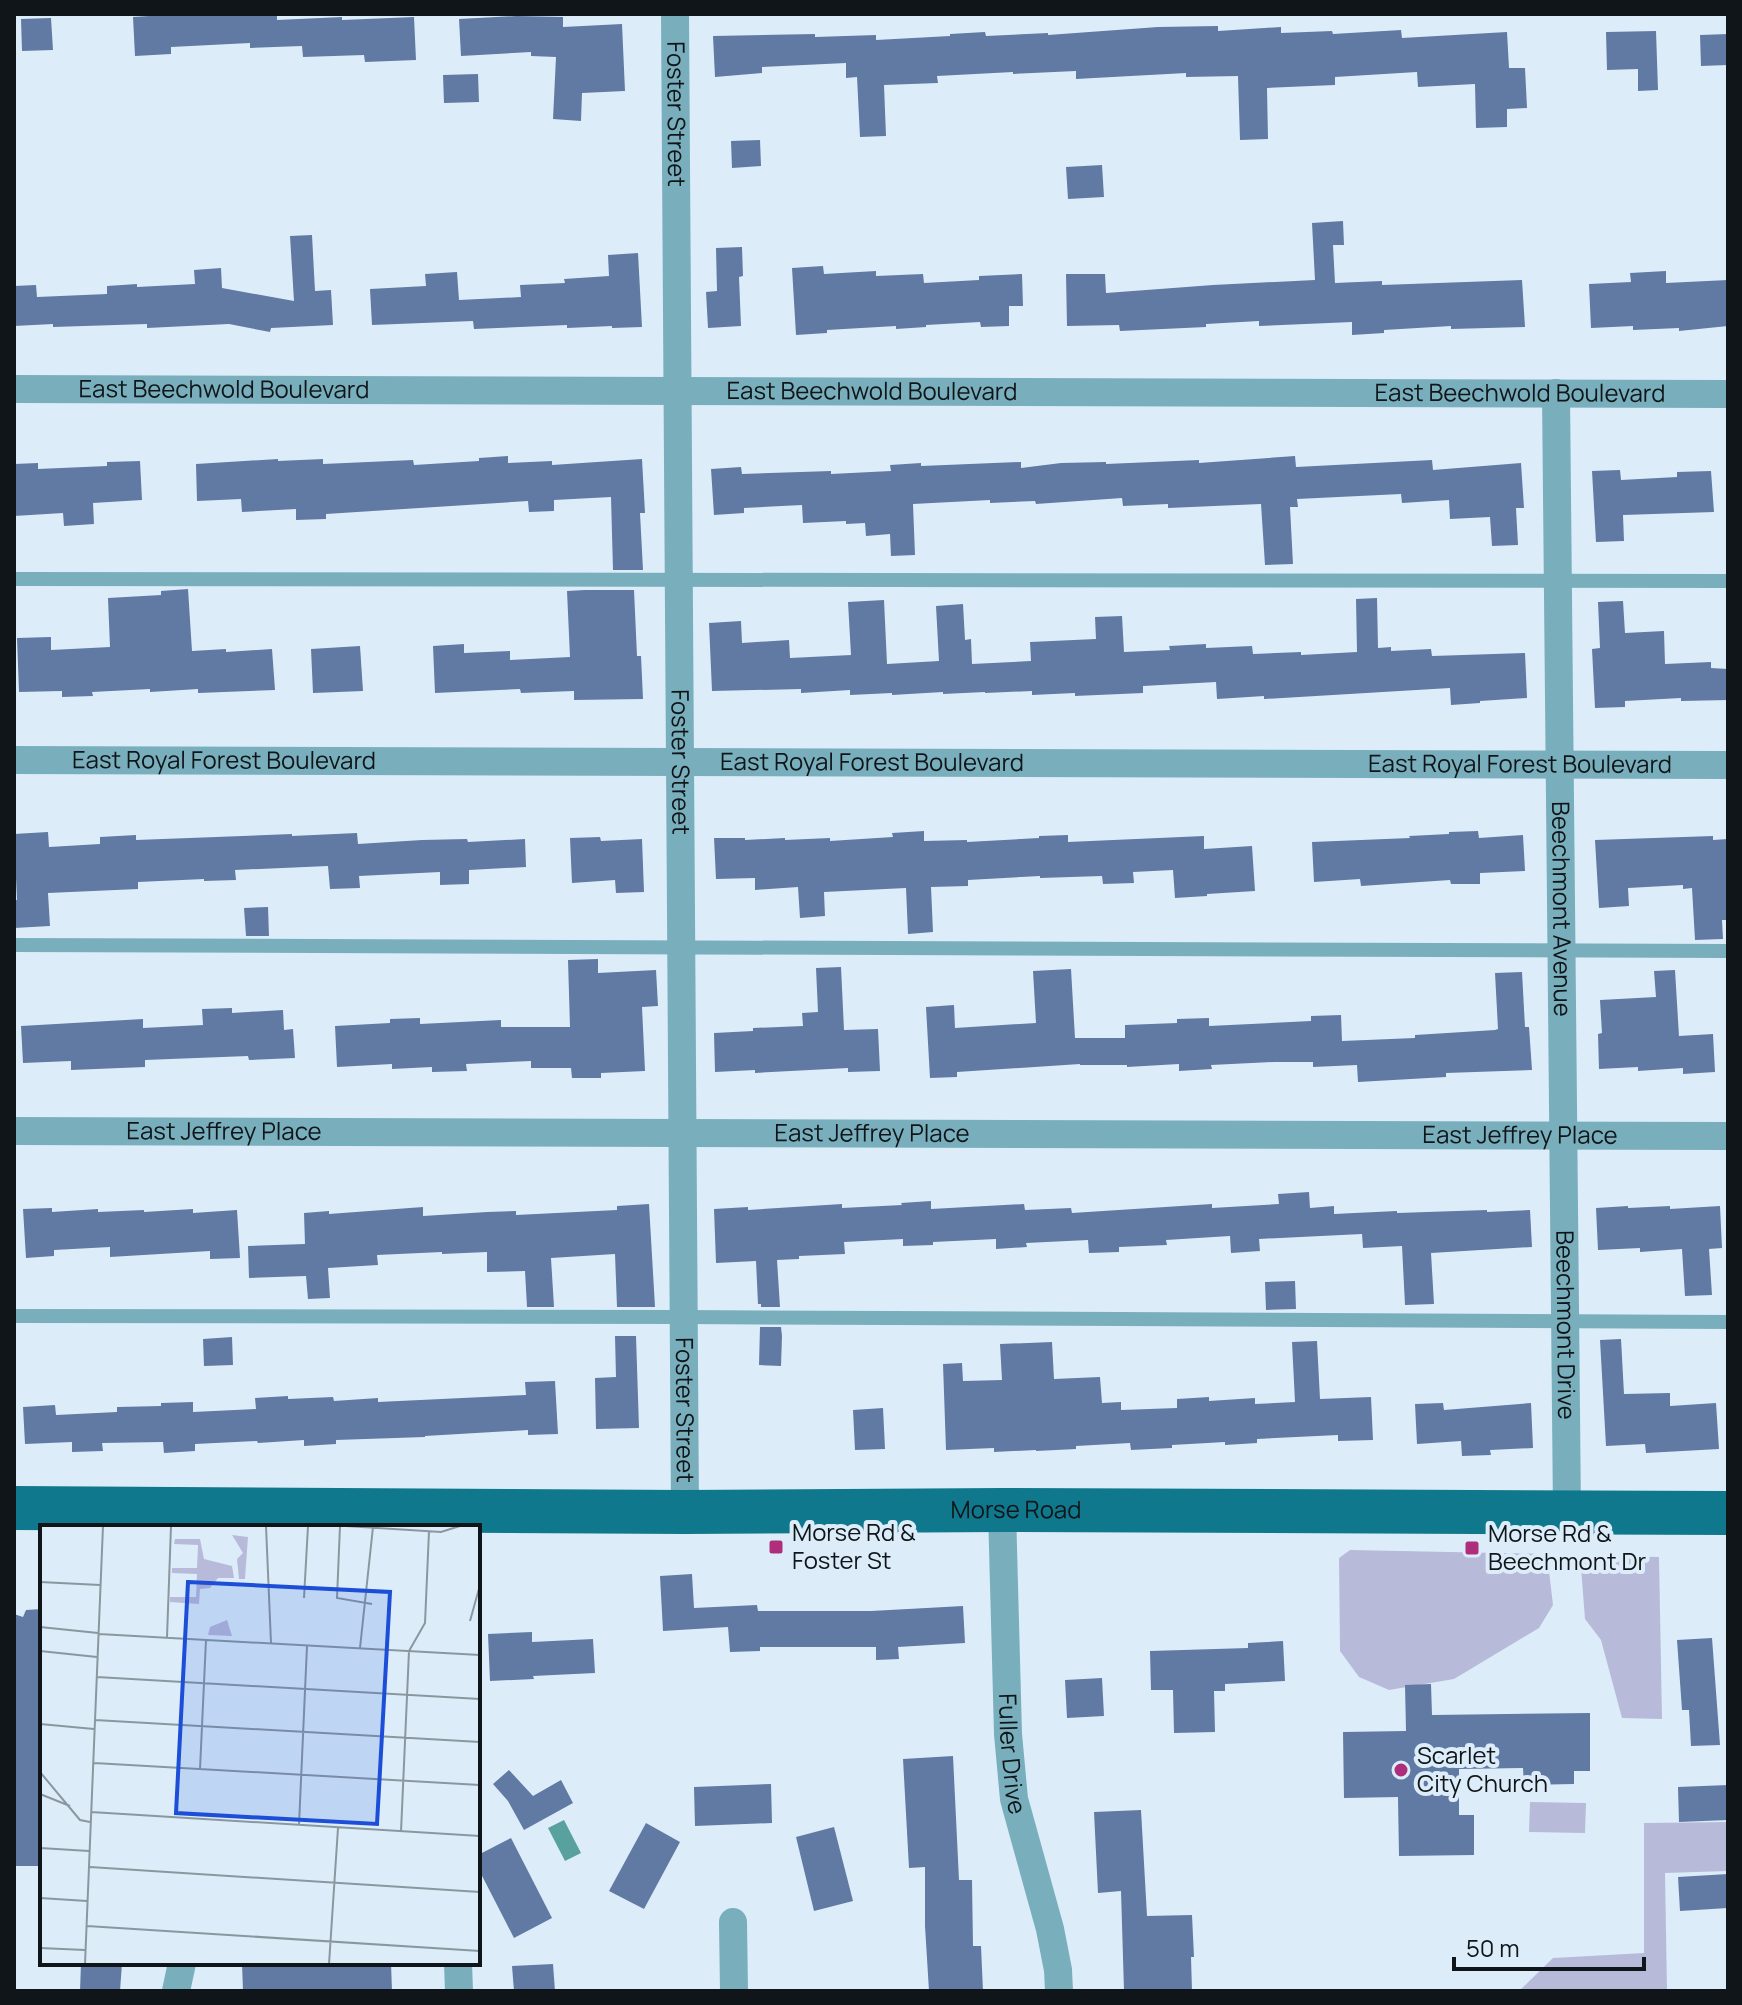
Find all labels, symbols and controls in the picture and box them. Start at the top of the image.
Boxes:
street label: Foster Street [660,41,694,187]
street label: East Beechwold Boulevard [78,371,370,405]
street label: East Beechwold Boulevard [726,373,1018,407]
street label: East Beechwold Boulevard [1374,375,1666,409]
street label: Foster Street [665,689,698,835]
street label: East Royal Forest Boulevard [72,742,376,776]
street label: East Royal Forest Boulevard [720,744,1024,778]
street label: East Royal Forest Boulevard [1368,746,1672,780]
street label: Beechmont Avenue [1545,801,1580,1017]
street label: East Jeffrey Place [126,1113,322,1147]
street label: East Jeffrey Place [774,1115,970,1149]
street label: East Jeffrey Place [1422,1117,1618,1151]
street label: Beechmont Drive [1549,1230,1584,1420]
street label: Foster Street [669,1337,703,1483]
street label: Morse Road [950,1492,1082,1525]
place label: Morse Rd & Foster St [792,1515,916,1576]
place label: Morse Rd & Beechmont Dr [1488,1516,1647,1577]
inset map [40,1525,480,1965]
marker: Morse Rd & Foster St [767,1538,785,1556]
marker: Morse Rd & Beechmont Dr [1463,1539,1481,1557]
street label: Fuller Drive [992,1693,1035,1818]
place label: Scarlet City Church [1417,1738,1548,1799]
marker: Scarlet City Church [1392,1761,1410,1779]
scale bar [1454,1921,1644,1971]
text: 50 m [1466,1931,1520,1964]

